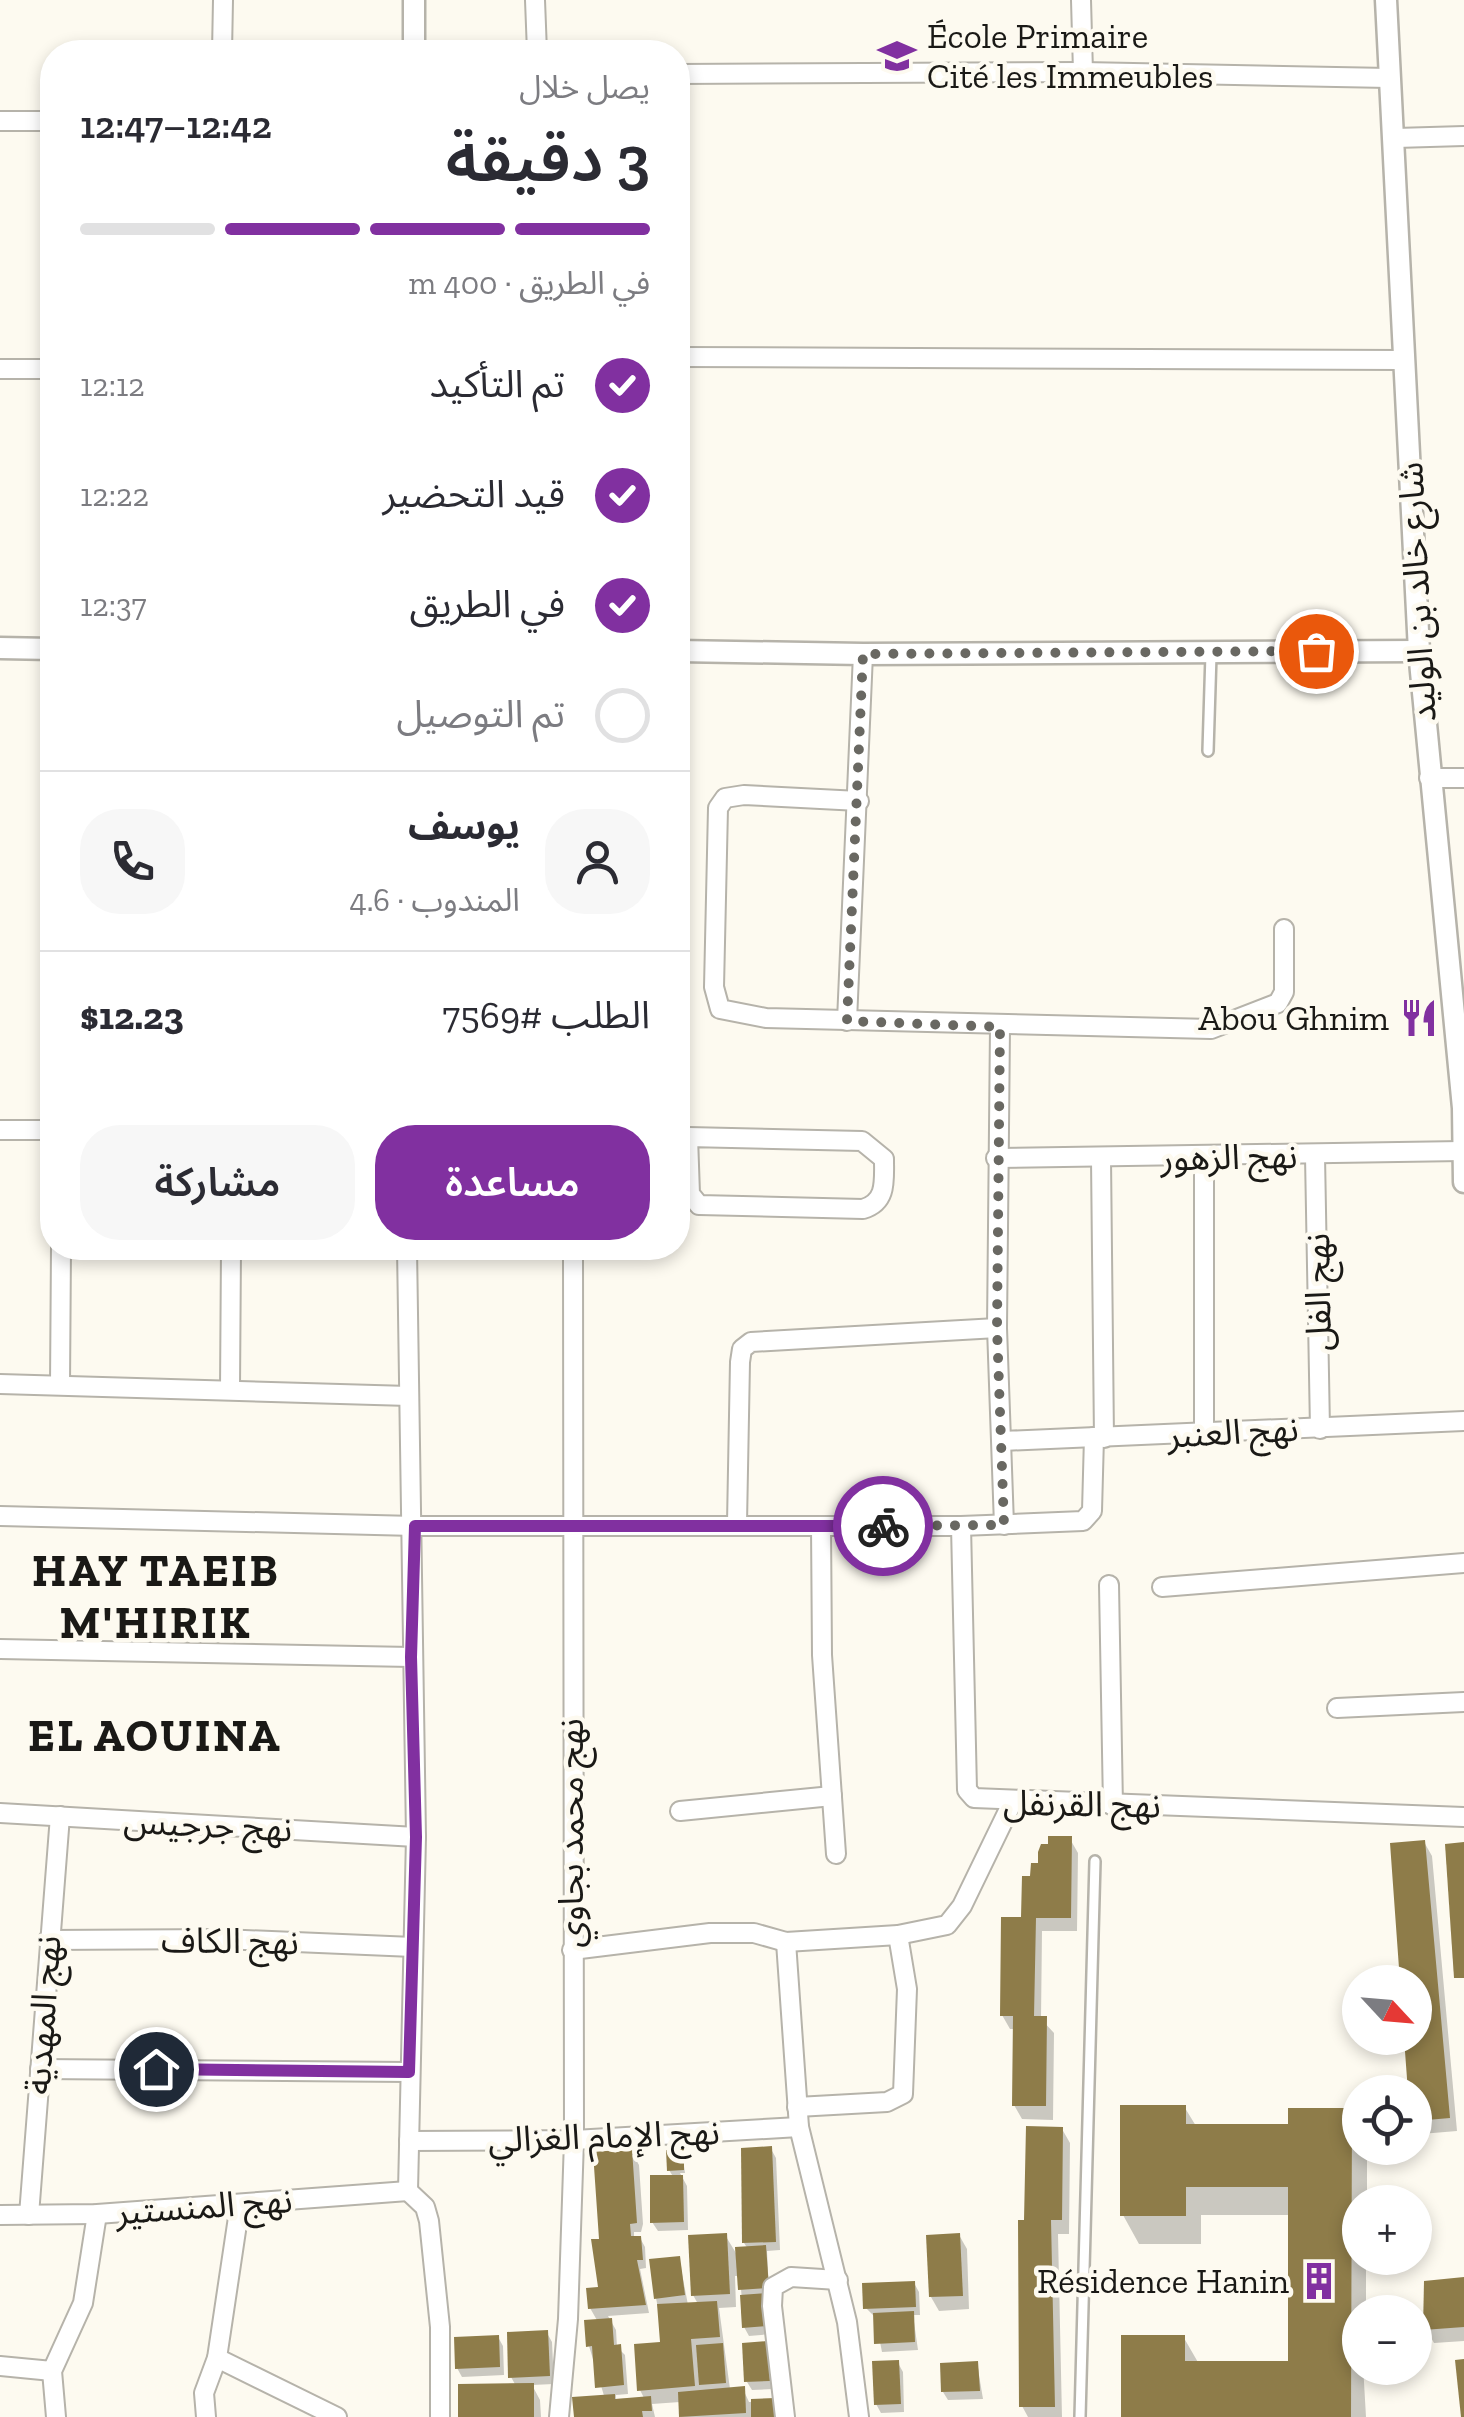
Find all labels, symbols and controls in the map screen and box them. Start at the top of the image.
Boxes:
place label: École Primaire Cité les Immeubles [927,15,1213,97]
school or university icon: École Primaire Cité les Immeubles [876,35,918,77]
text: يصل خلال [519,68,650,106]
text: 12:42–12:47 [80,102,272,148]
text: 3 دقيقة [446,120,650,198]
text: في الطريق · 400 m [409,264,650,302]
icon: check [595,358,650,413]
text: تم التأكيد [430,361,565,407]
text: 12:12 [80,366,145,404]
street label: شارع خالد بن الوليد [1389,461,1450,723]
icon: check [595,468,650,523]
text: قيد التحضير [382,471,565,517]
text: 12:22 [80,476,149,514]
icon: check [595,578,650,633]
text: في الطريق [410,581,565,627]
text: 12:37 [80,586,147,624]
pin [1274,609,1359,694]
icon: bag [1289,624,1344,679]
text: تم التوصيل [396,691,565,737]
text: يوسف [408,803,520,849]
button: phone [80,809,185,914]
button: person [545,809,650,914]
text: المندوب · 4.6 [350,881,520,919]
text: الطلب #7569 [442,992,650,1038]
text: $12.23 [80,993,184,1039]
place label: Abou Ghnim [1198,997,1389,1039]
restaurant icon: Abou Ghnim [1398,997,1440,1039]
button: مشاركة [80,1125,355,1240]
button: مساعدة [375,1125,650,1240]
street label: نهج الزهور [1159,1135,1298,1184]
street label: نهج الفل [1296,1232,1345,1351]
street label: نهج العنبر [1165,1408,1300,1461]
courier [833,1476,933,1576]
icon: bike [856,1499,911,1554]
district label: HAY TAEIB M'HIRIK [32,1544,280,1650]
district label: EL AOUINA [28,1709,282,1763]
street label: نهج محمد بجاوي [550,1718,598,1948]
street label: نهج القرنفل [1003,1782,1161,1831]
street label: نهج جرجيس [122,1800,293,1855]
street label: نهج الكاف [161,1919,299,1968]
street label: نهج المهدية [16,1934,74,2096]
north arrow [1342,1965,1432,2055]
map controls [1342,1965,1432,2385]
pin [114,2027,199,2112]
icon: home [129,2042,184,2097]
button: locate [1342,2075,1432,2165]
street label: نهج الإمام الغزالي [487,2111,721,2167]
street label: نهج المنستير [113,2179,294,2238]
button: + [1342,2185,1432,2275]
place label: Résidence Hanin [1037,2260,1289,2302]
building icon: Résidence Hanin [1298,2260,1340,2302]
button: − [1342,2295,1432,2385]

